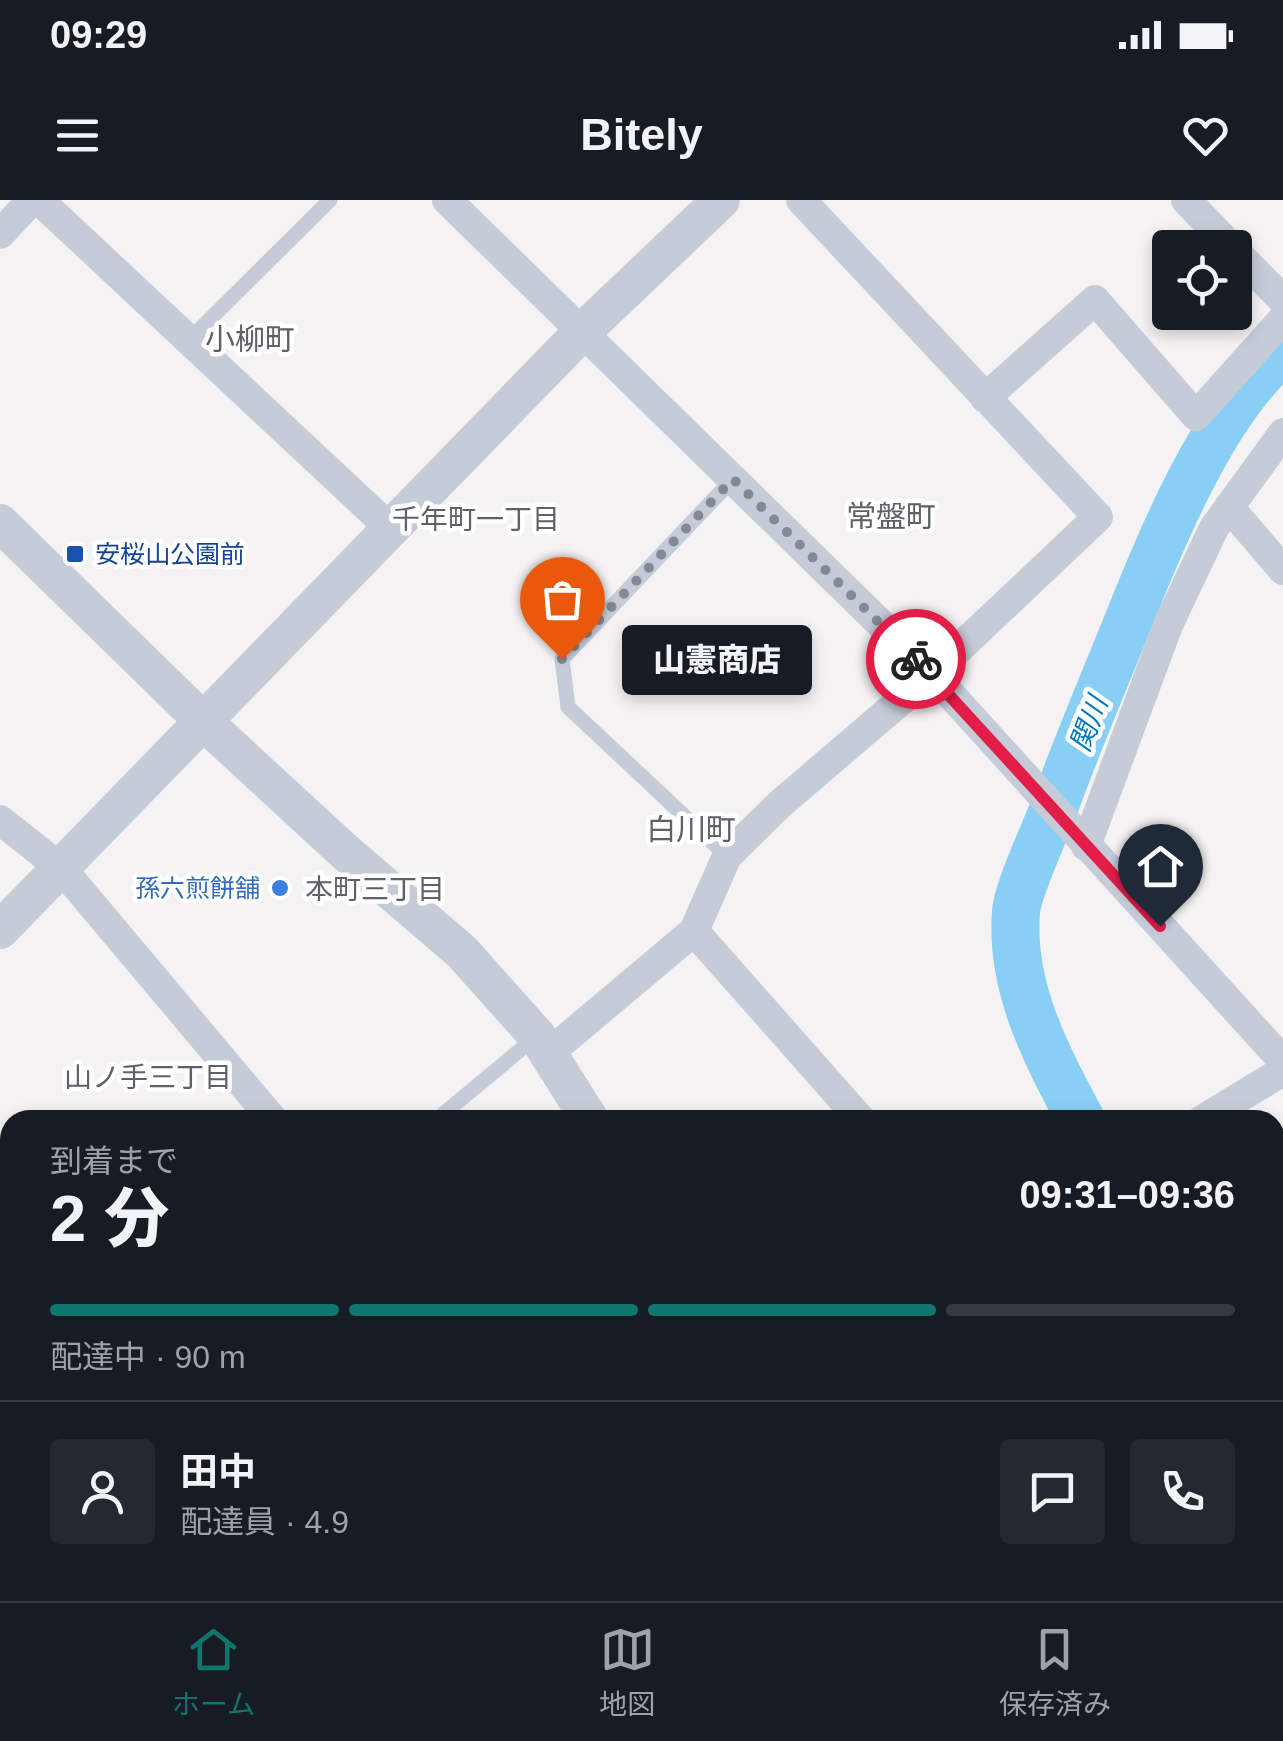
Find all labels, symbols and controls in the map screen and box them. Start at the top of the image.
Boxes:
text: 09:29 [50,14,147,56]
icon: menu [50,108,105,163]
icon: heart [1178,108,1233,163]
text: Bitely [580,109,703,160]
map controls [1152,230,1252,330]
button: locate [1152,230,1252,330]
district label: 小柳町 [205,323,295,356]
district label: 常盤町 [846,500,936,533]
district label: 千年町一丁目 [392,504,560,535]
place label: 安桜山公園前 [95,540,245,568]
marker: 安桜山公園前 [64,543,86,565]
pin [520,557,605,660]
icon: bag [535,572,590,627]
courier [866,609,966,709]
callout: 山憲商店 [622,624,812,694]
icon: bike [889,632,944,687]
text: 山憲商店 [653,642,781,678]
water label: 関川 [1064,690,1115,756]
district label: 白川町 [646,813,736,846]
pin [1118,824,1203,927]
icon: home [1133,839,1188,894]
place label: 孫六煎餅舗 [135,874,260,902]
district label: 本町三丁目 [305,874,445,905]
marker: 孫六煎餅舗 [269,877,291,899]
district label: 山ノ手三丁目 [64,1062,232,1093]
text: 到着まで [50,1143,178,1179]
text: 09:31–09:36 [1019,1174,1235,1216]
text: 2 分 [50,1182,169,1255]
text: 配達中 · 90 m [50,1339,246,1375]
button: person [50,1439,155,1544]
button: chat [1000,1439,1105,1544]
button: phone [1130,1439,1235,1544]
text: 田中 [180,1451,256,1493]
text: 配達員 · 4.9 [180,1504,349,1540]
tab: ホーム [172,1622,255,1722]
tab: 地図 [599,1622,655,1722]
tab: 保存済み [999,1622,1111,1722]

